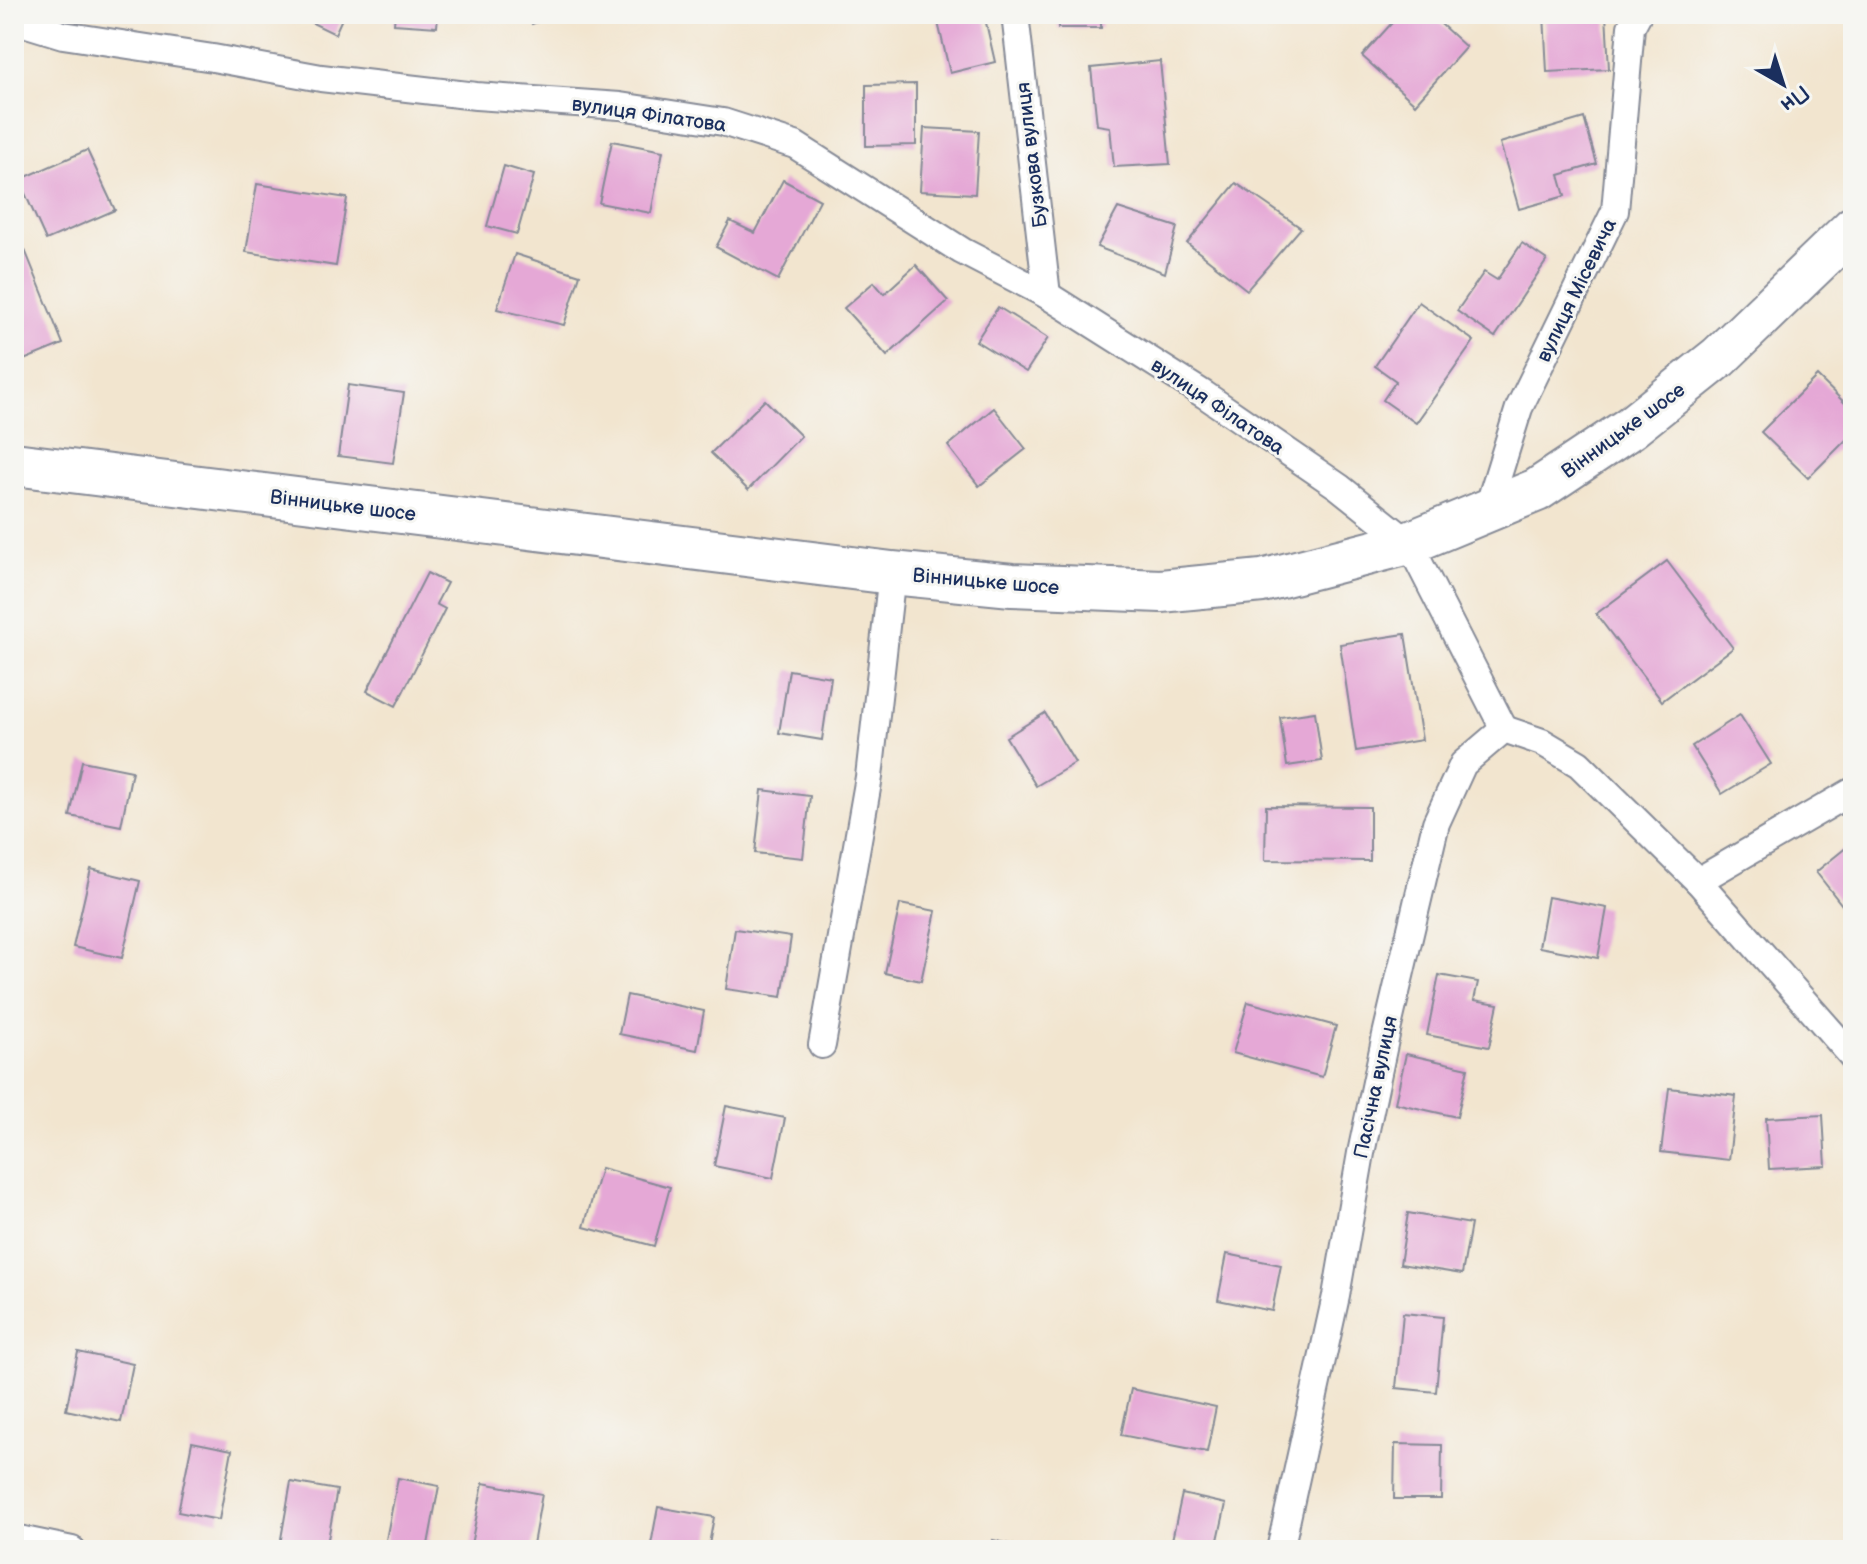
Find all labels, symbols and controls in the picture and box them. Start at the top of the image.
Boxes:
north arrow [1743,44,1823,124]
text: Пн [1775,79,1815,118]
street label: Бузкова вулиця [1011,81,1053,229]
street label: вулиця Філатова [570,92,728,138]
street label: вулиця Місевича [1532,215,1622,366]
street label: вулиця Філатова [1146,353,1289,460]
street label: Вінницьке шосе [1557,378,1690,484]
street label: Вінницьке шосе [268,485,417,527]
street label: Вінницьке шосе [912,564,1060,600]
street label: Пасічна вулиця [1349,1014,1403,1161]

